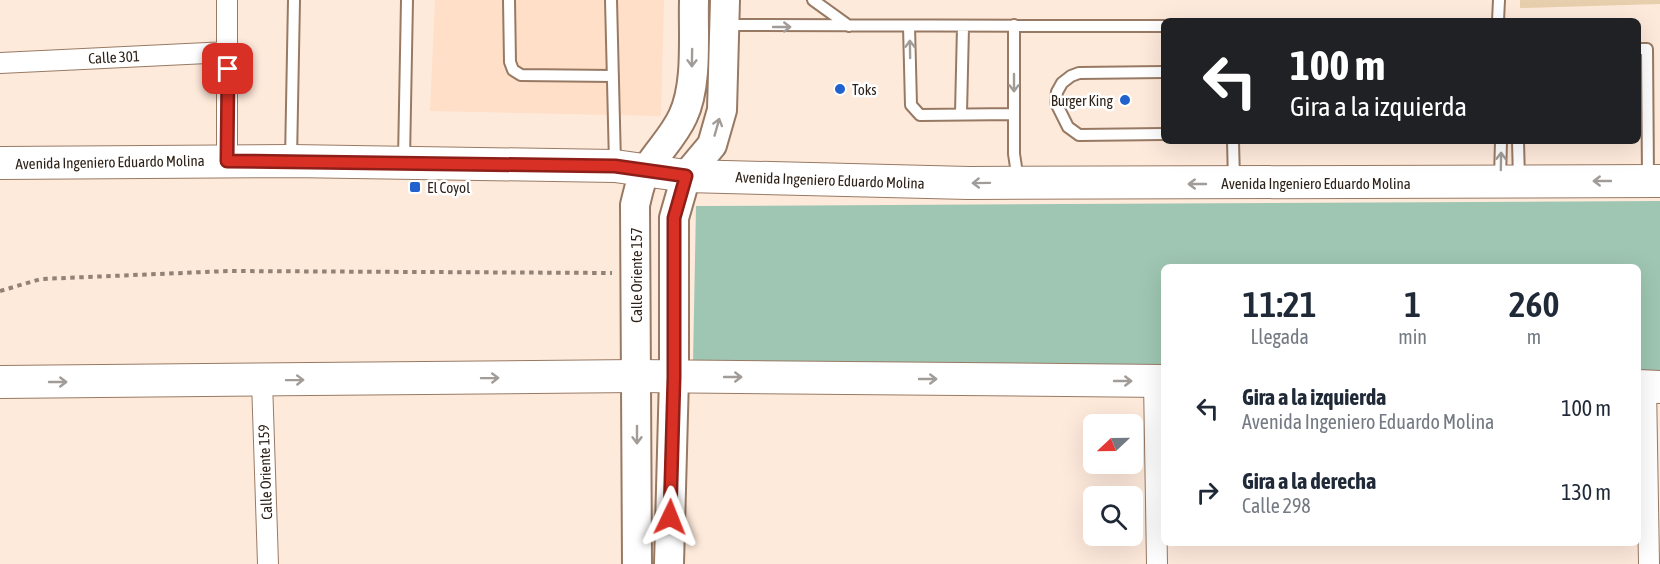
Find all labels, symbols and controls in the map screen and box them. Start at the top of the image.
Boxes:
one-way arrow [772,21,792,33]
one-way arrow [904,39,915,59]
text: 100 m [1290,41,1385,89]
icon: left [1191,42,1269,120]
pin [202,43,253,94]
street label: Calle 301 [88,47,140,67]
one-way arrow [687,48,698,68]
icon: arrive [211,52,244,85]
one-way arrow [1008,73,1020,93]
place label: Toks [852,81,877,98]
marker: Toks [833,82,847,96]
text: Gira a la izquierda [1290,91,1467,122]
place label: Burger King [1051,92,1114,109]
marker: Burger King [1118,93,1132,107]
one-way arrow [712,118,723,137]
street label: Avenida Ingeniero Eduardo Molina [15,152,205,172]
one-way arrow [1495,152,1506,172]
street label: Avenida Ingeniero Eduardo Molina [735,168,925,192]
street label: Avenida Ingeniero Eduardo Molina [1221,175,1411,192]
one-way arrow [1592,175,1612,187]
one-way arrow [971,177,991,189]
one-way arrow [1187,178,1207,190]
place label: El Coyol [427,179,470,196]
marker: El Coyol [408,180,422,194]
street label: Calle Oriente 157 [628,227,645,323]
text: 11:21 [1243,283,1317,325]
text: 1 [1404,283,1421,325]
text: 260 [1509,283,1559,325]
text: Llegada [1251,325,1309,348]
text: min [1398,325,1427,348]
text: m [1527,325,1541,348]
one-way arrow [722,371,742,383]
one-way arrow [480,372,500,384]
one-way arrow [917,373,937,385]
one-way arrow [285,375,305,386]
one-way arrow [1112,375,1132,386]
one-way arrow [48,376,68,388]
text: Gira a la izquierda [1242,384,1386,410]
icon: left [1191,392,1224,425]
text: 100 m [1561,395,1611,421]
text: Avenida Ingeniero Eduardo Molina [1242,410,1494,433]
north arrow [1083,414,1143,474]
map controls [1083,414,1143,546]
street label: Calle Oriente 159 [255,424,275,520]
one-way arrow [631,424,643,444]
text: Gira a la derecha [1242,468,1376,494]
icon: right [1191,476,1224,509]
text: 130 m [1561,479,1611,505]
position arrow [638,485,702,549]
button: search [1083,486,1143,546]
text: Calle 298 [1242,494,1311,517]

